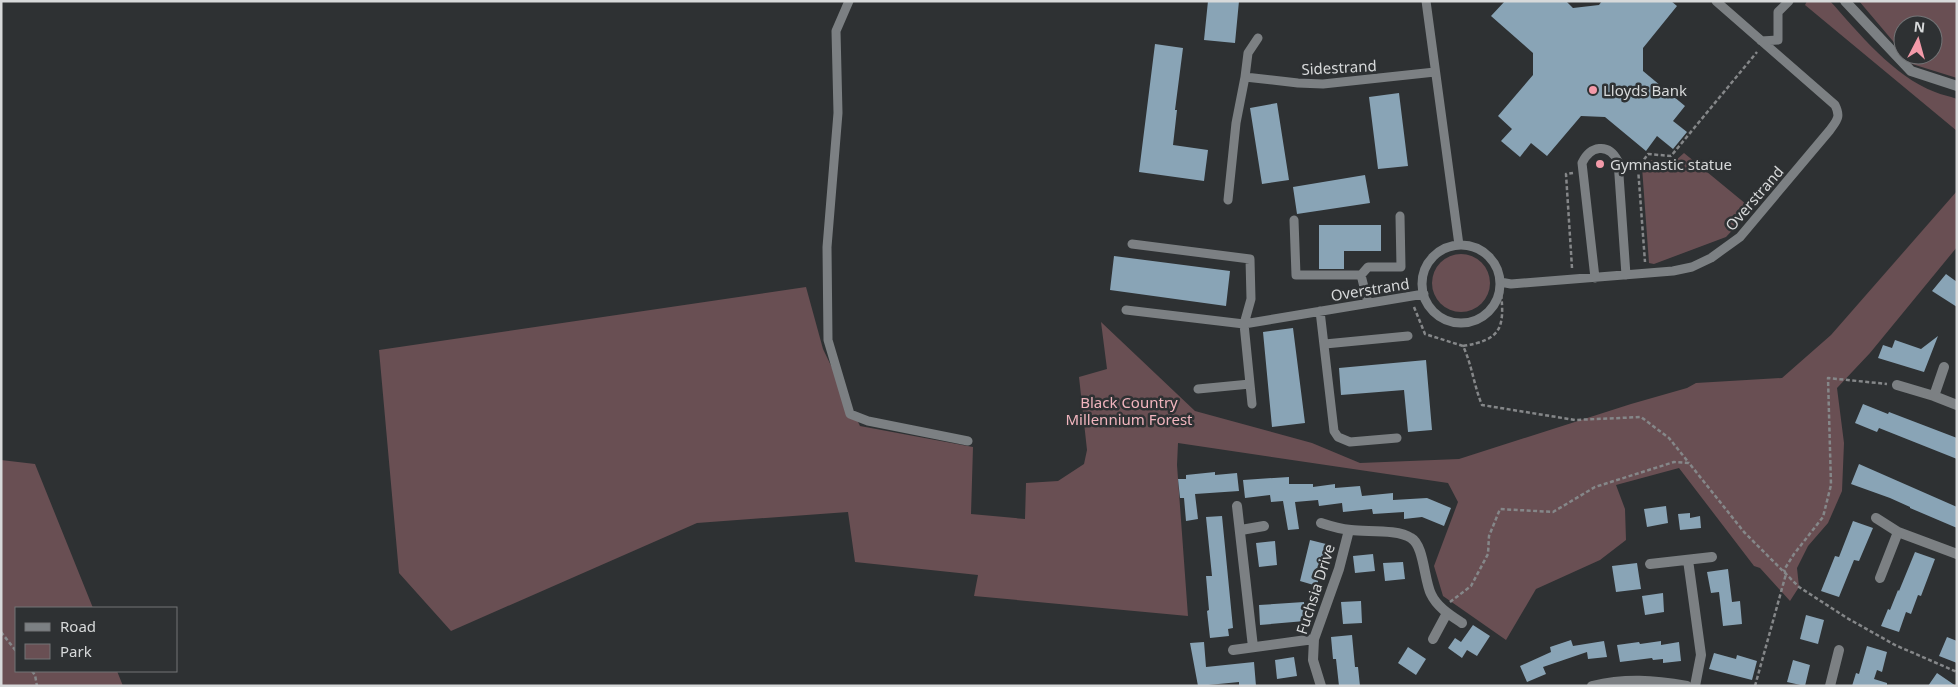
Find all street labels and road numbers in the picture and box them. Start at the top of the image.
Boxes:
street label: Sidestrand [1301,55,1377,79]
street label: Overstrand [1720,161,1788,235]
street label: Overstrand [1329,273,1411,305]
street label: Fuchsia Drive [1291,541,1339,637]

